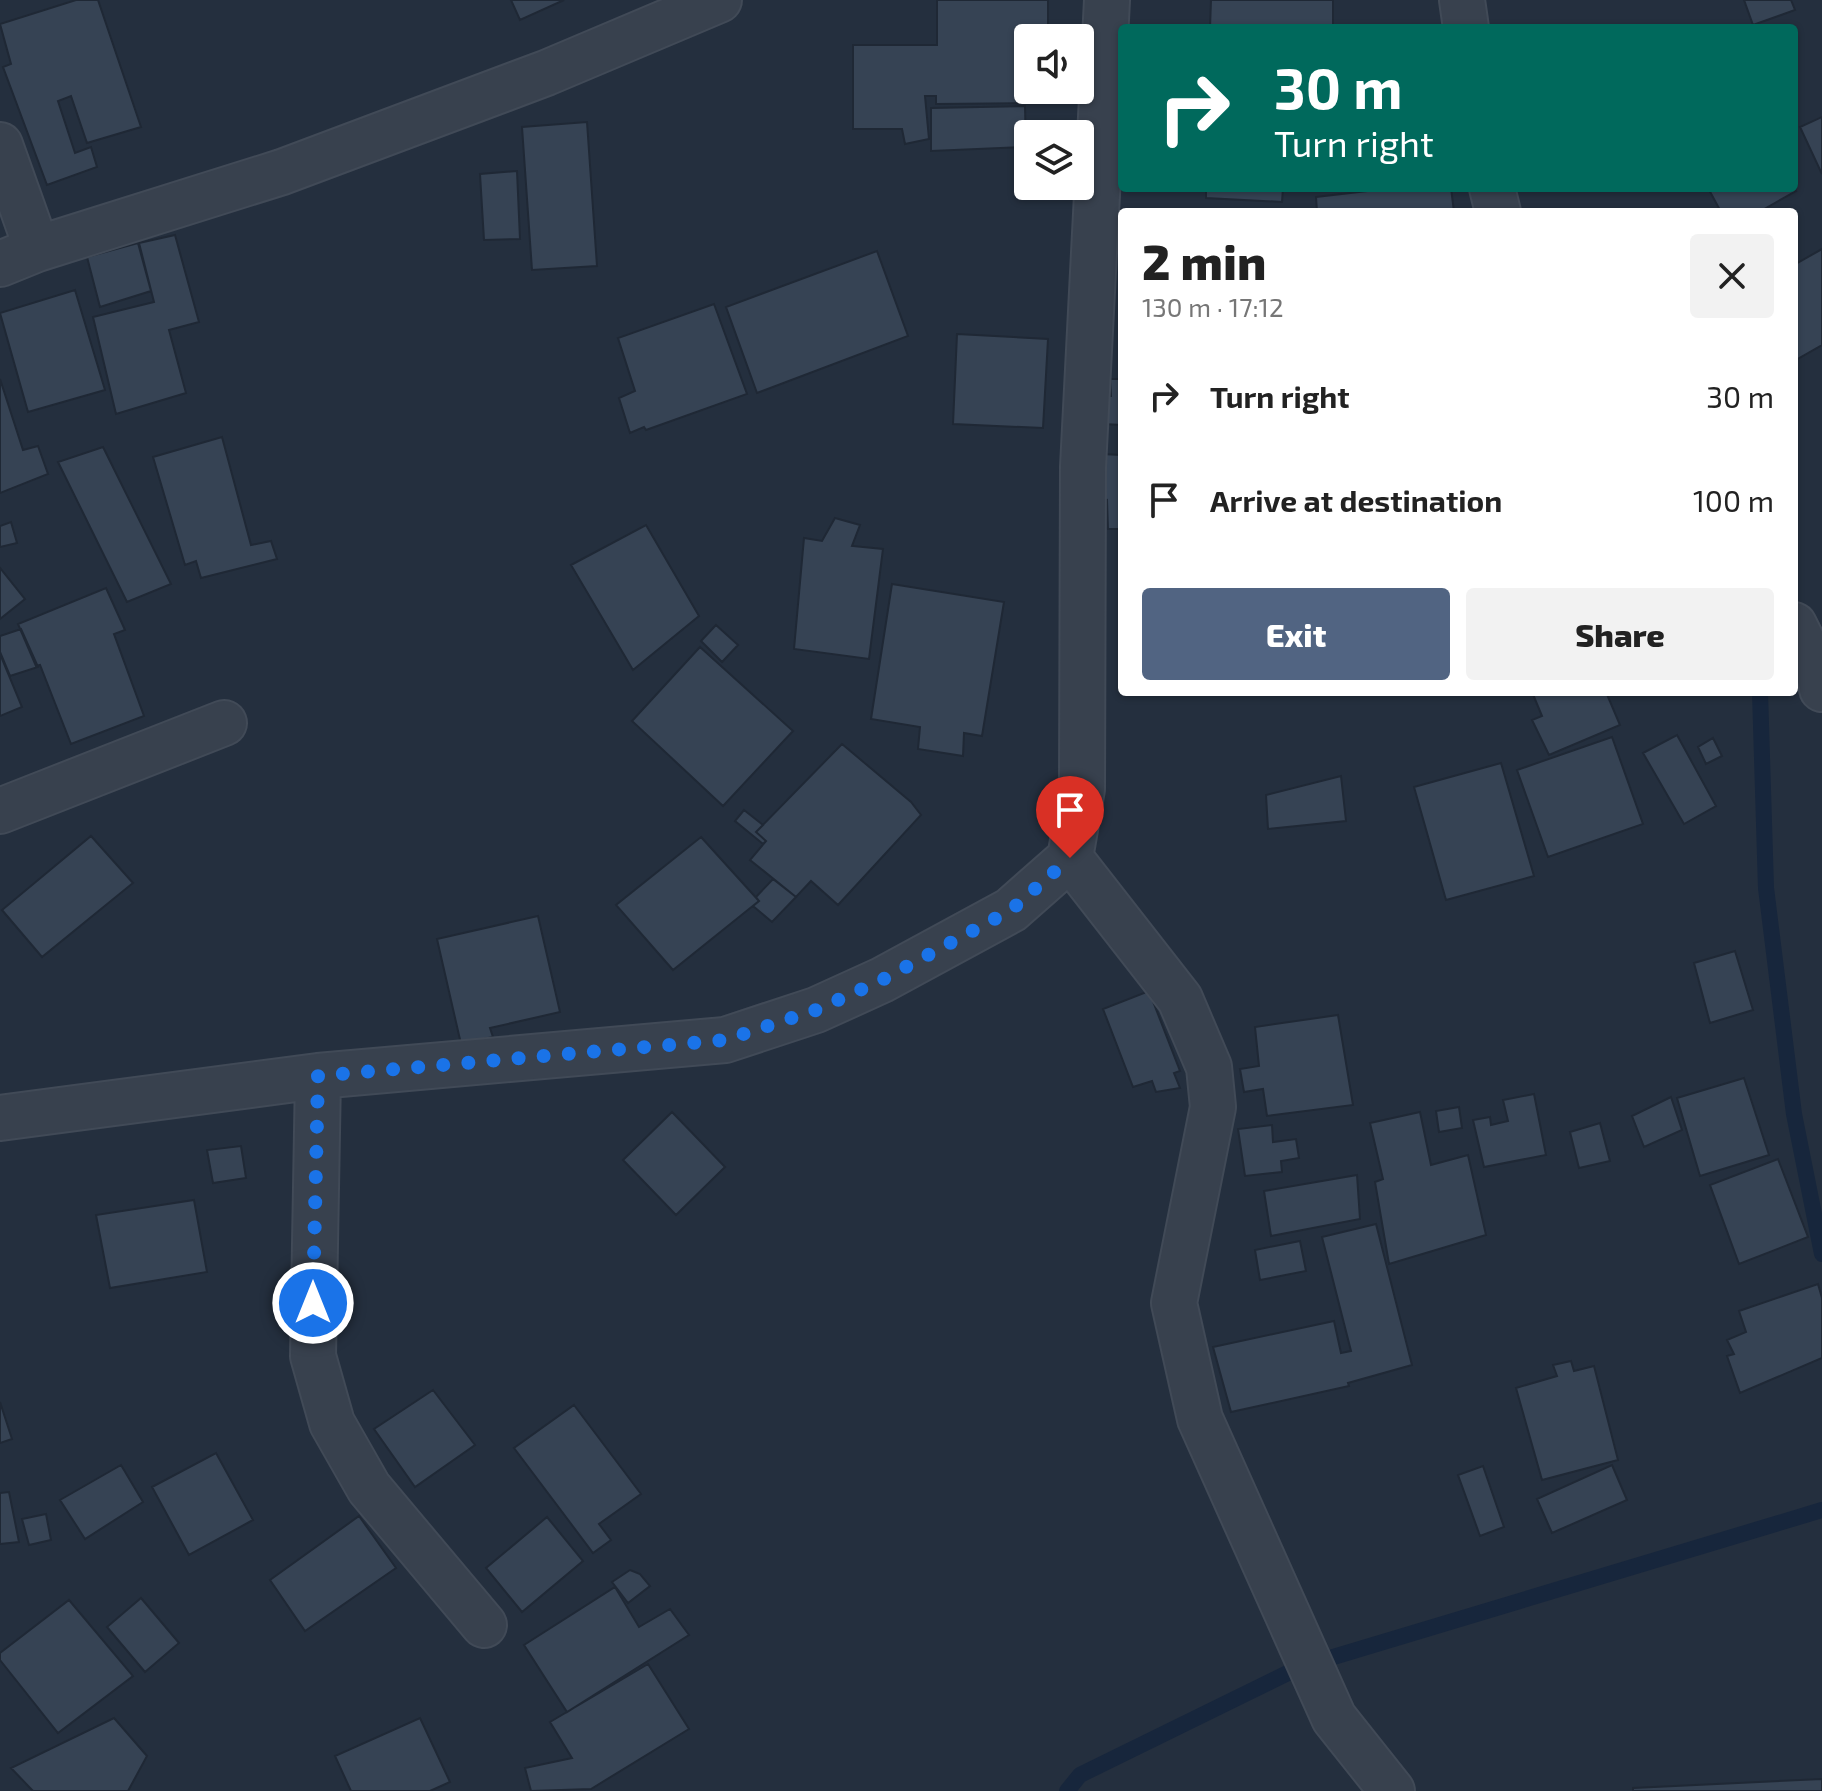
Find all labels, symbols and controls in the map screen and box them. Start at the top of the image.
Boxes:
map controls [1014,24,1094,200]
button: sound [1014,24,1094,104]
text: 30 m [1274,53,1403,120]
icon: right [1142,56,1246,160]
button: layers [1014,120,1094,200]
text: Turn right [1274,121,1434,164]
text: 2 min [1142,232,1266,290]
button: close [1690,234,1774,318]
text: 130 m · 17:12 [1142,291,1284,322]
icon: right [1142,374,1186,418]
text: Turn right [1210,378,1350,414]
text: 30 m [1706,378,1774,414]
icon: arrive [1142,478,1186,522]
text: Arrive at destination [1210,482,1502,518]
text: 100 m [1693,482,1774,518]
button: Exit [1142,588,1450,680]
button: Share [1466,588,1774,680]
pin [1036,776,1104,858]
icon: arrive [1048,788,1092,832]
position arrow [271,1261,355,1345]

